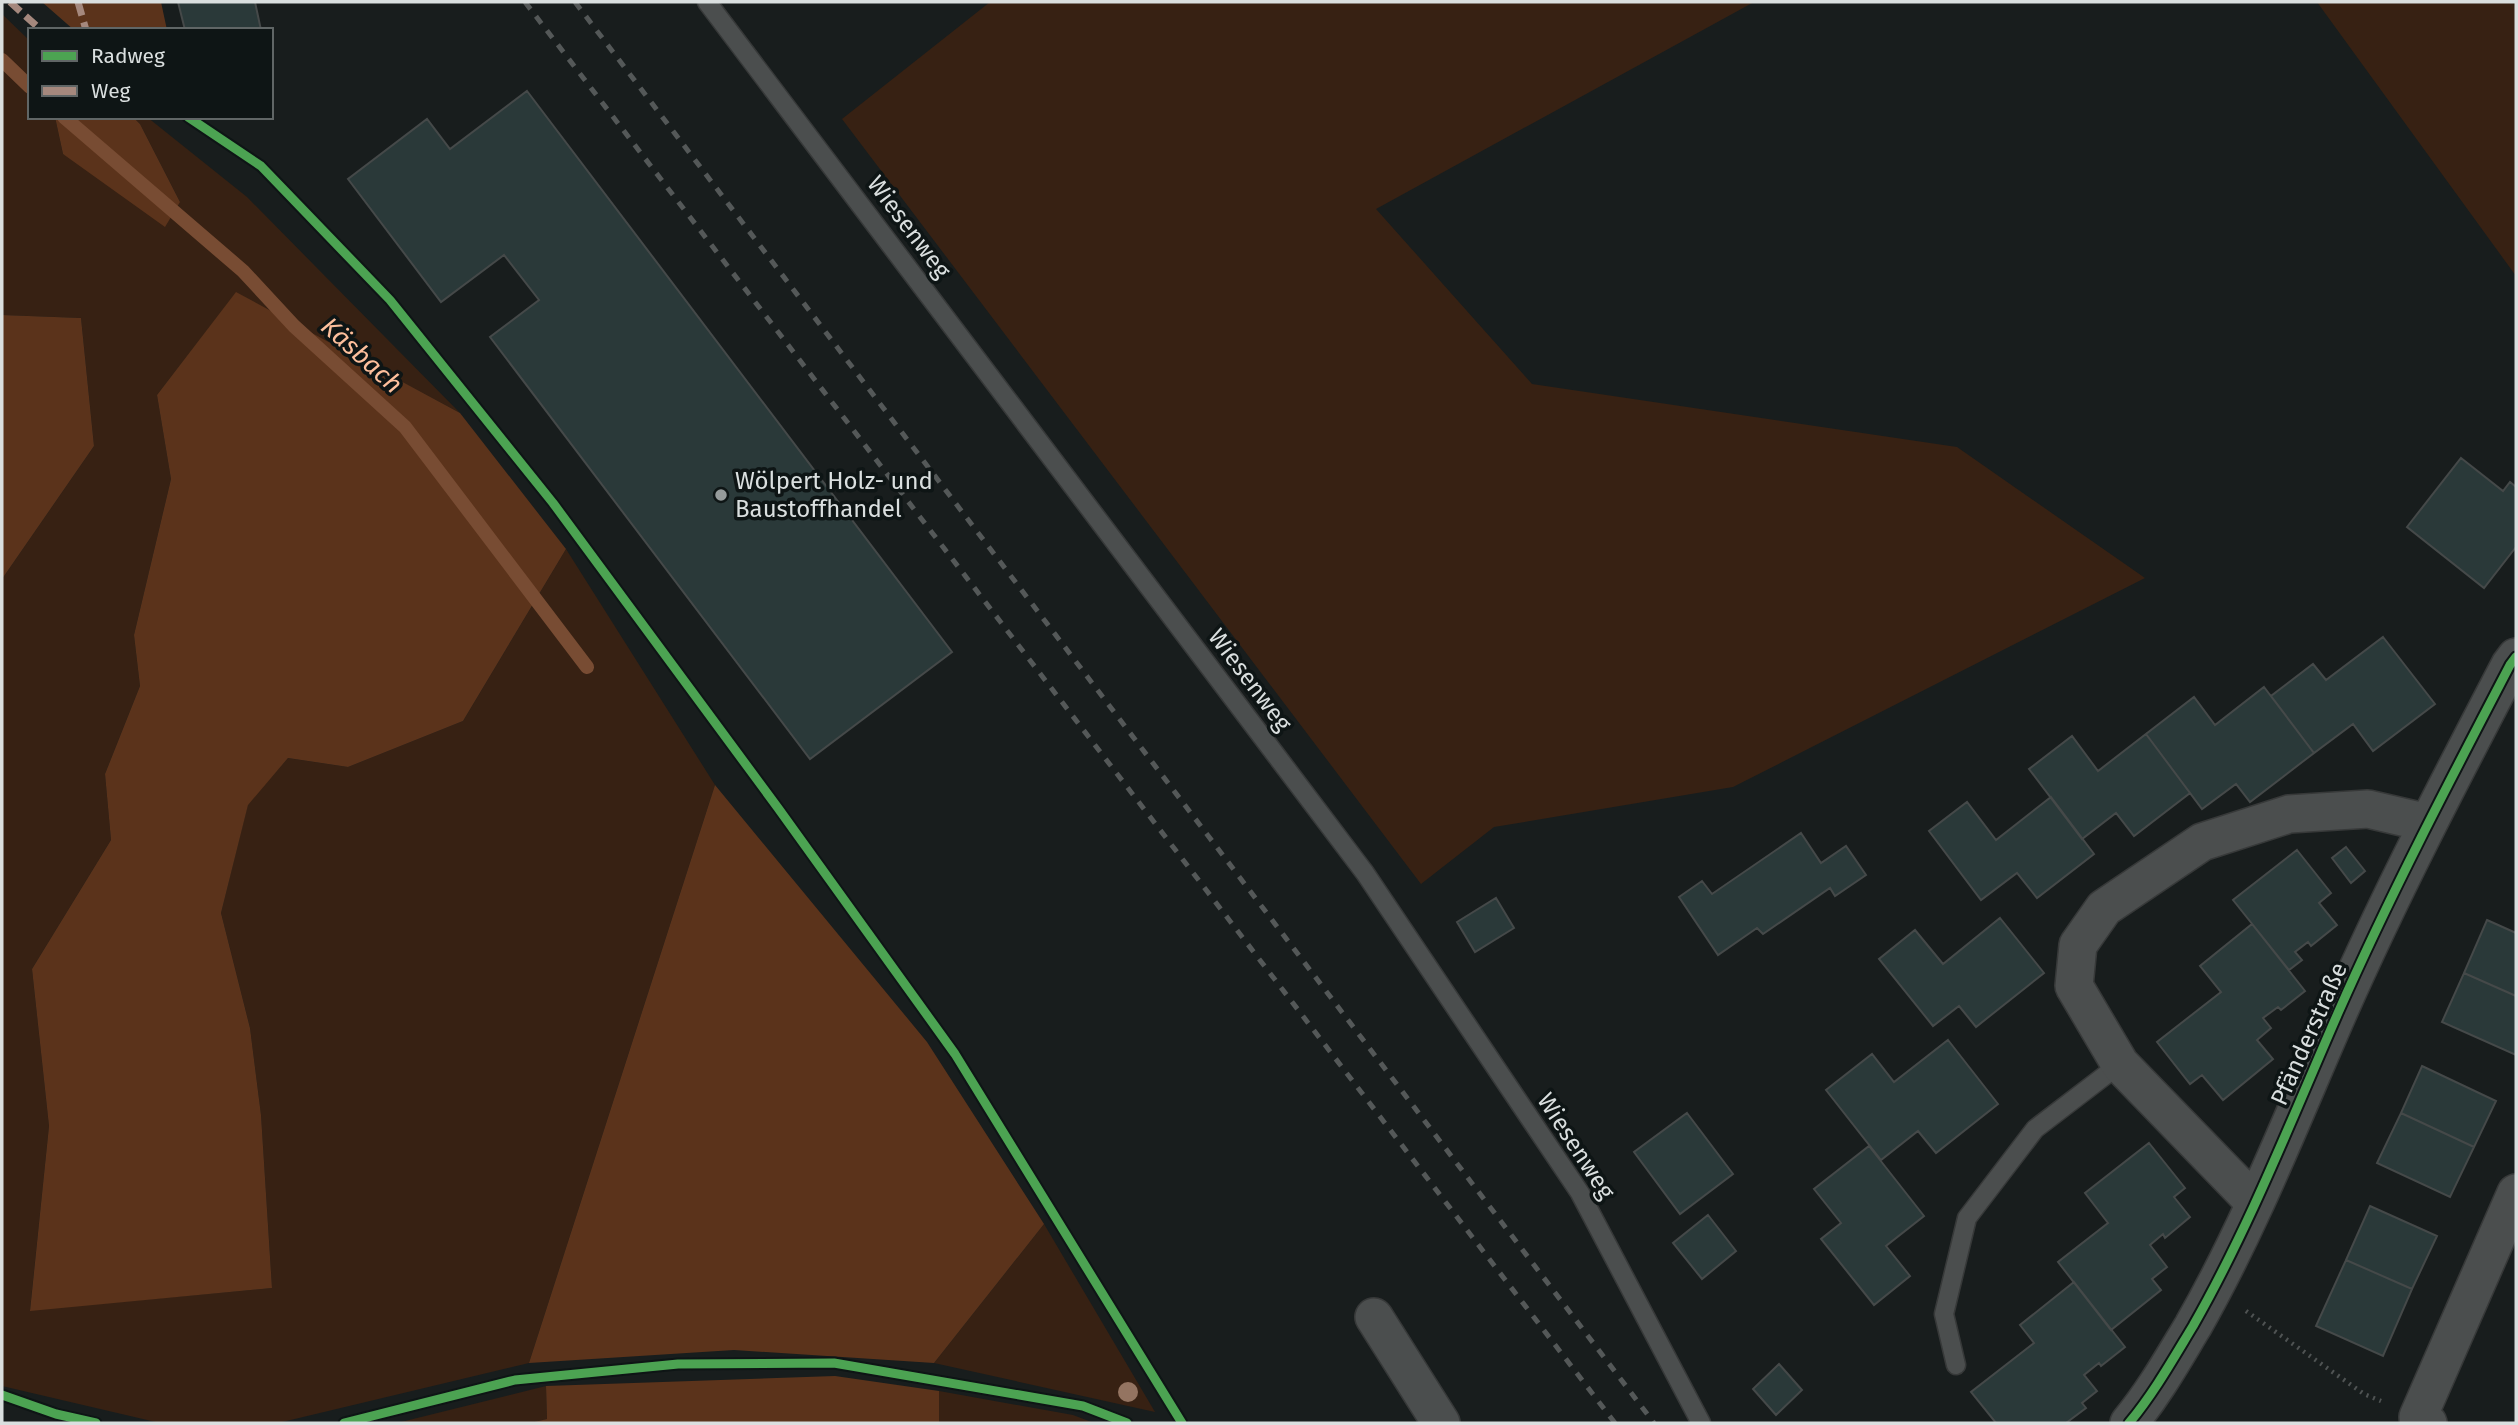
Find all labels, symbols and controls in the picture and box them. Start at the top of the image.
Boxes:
legend [28,28,273,119]
text: Radweg [91,43,165,69]
text: Weg [91,78,131,104]
street label: Wiesenweg [861,170,957,284]
water label: Käsbach [315,311,409,400]
place label: Wölpert Holz- und Baustoffhandel [735,467,933,523]
marker: Wölpert Holz- und Baustoffhandel [713,487,729,503]
street label: Wiesenweg [1202,623,1298,737]
street label: Pfänderstraße [2265,958,2353,1110]
street label: Wiesenweg [1531,1088,1621,1205]

